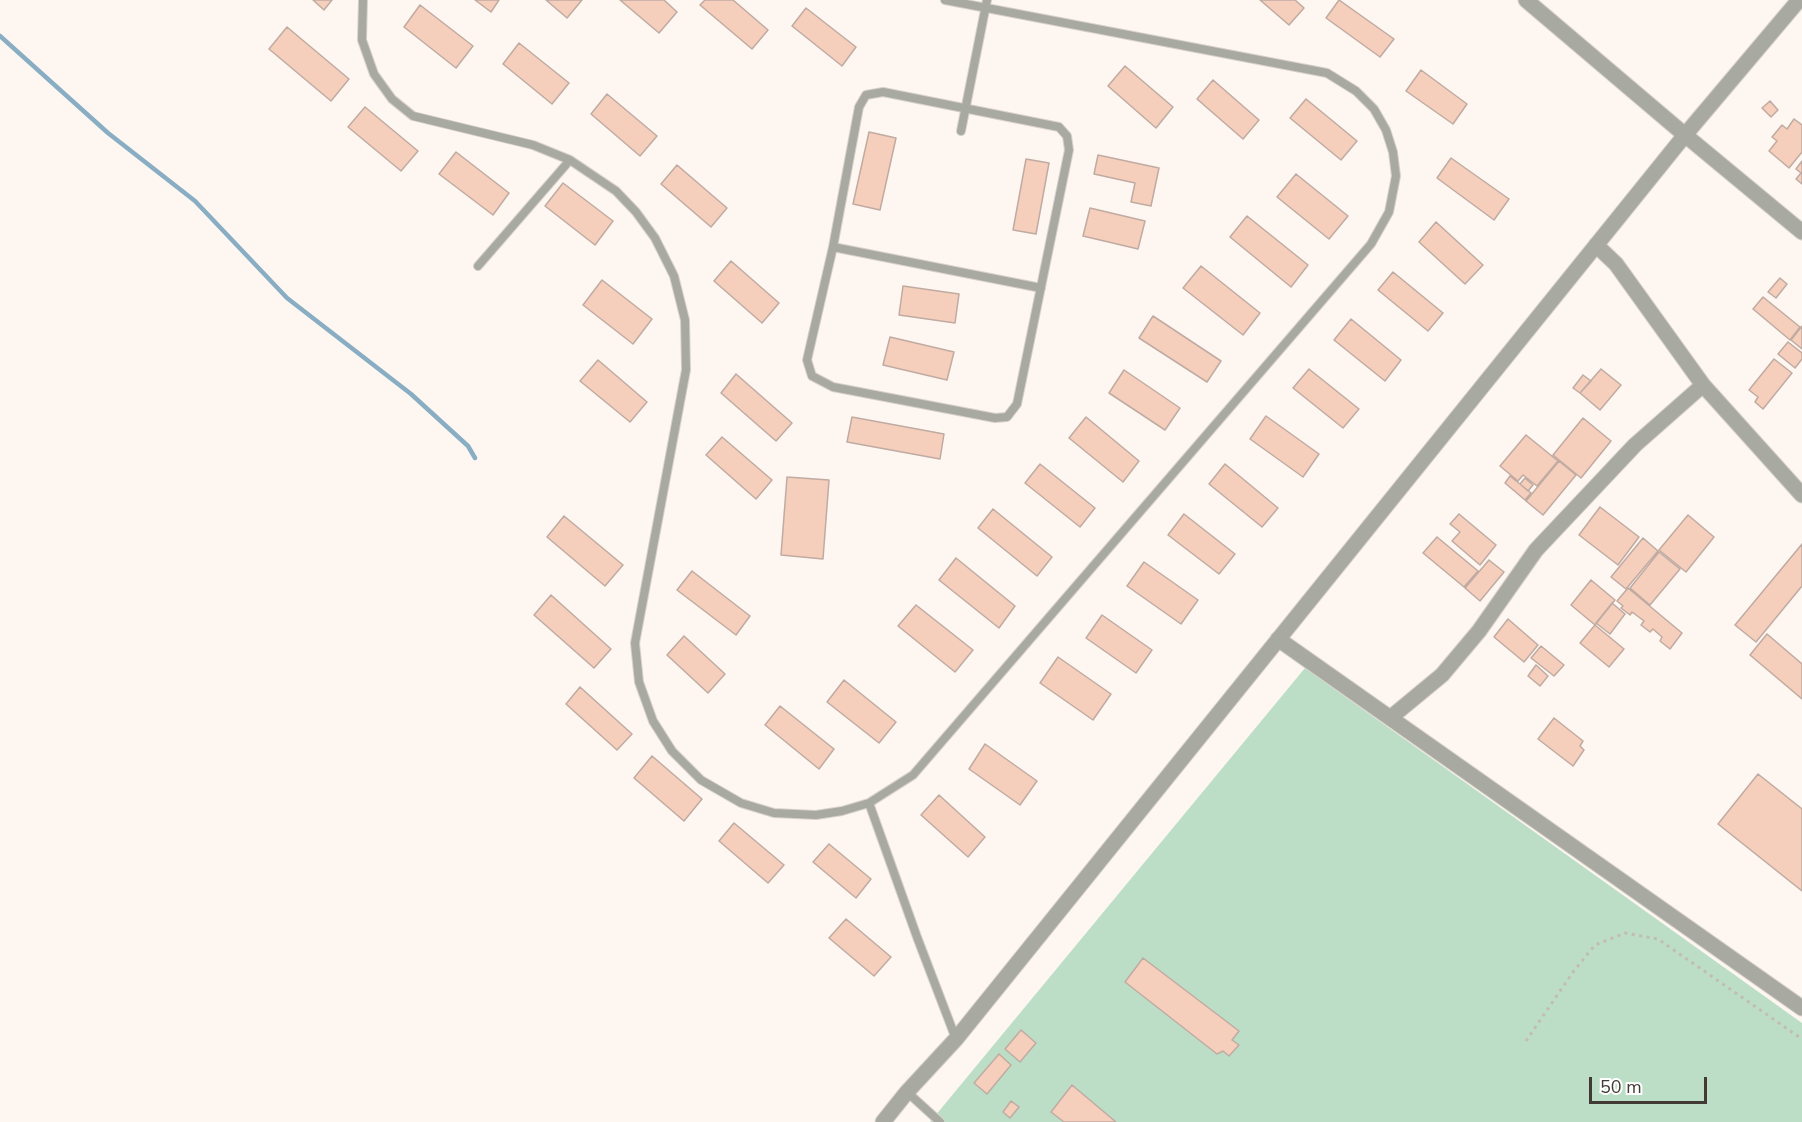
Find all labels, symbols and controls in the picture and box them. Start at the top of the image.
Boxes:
scale bar [1592,1065,1710,1103]
text: 50 m [1600,1075,1642,1099]

